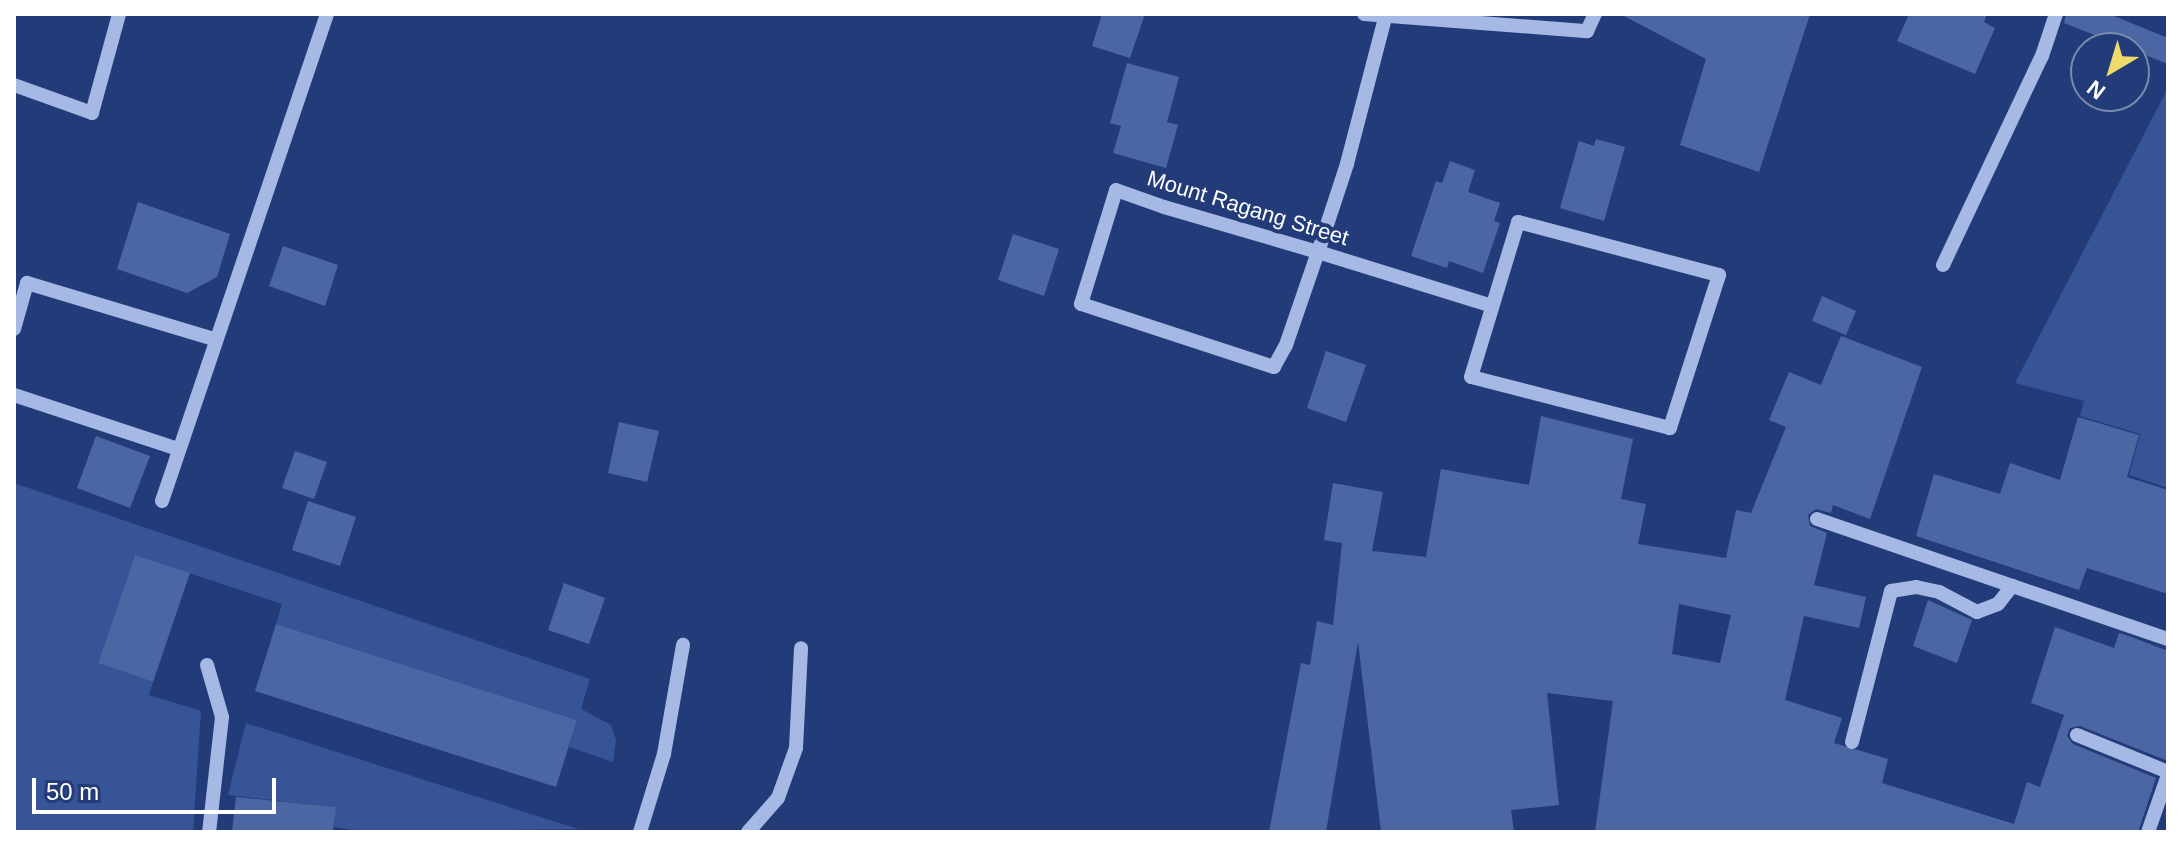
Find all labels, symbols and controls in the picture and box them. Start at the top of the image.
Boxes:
north arrow [2070,32,2150,112]
text: N [2082,75,2110,104]
street label: Mount Ragang Street [1144,165,1352,251]
scale bar [36,762,280,812]
text: 50 m [46,778,99,805]

